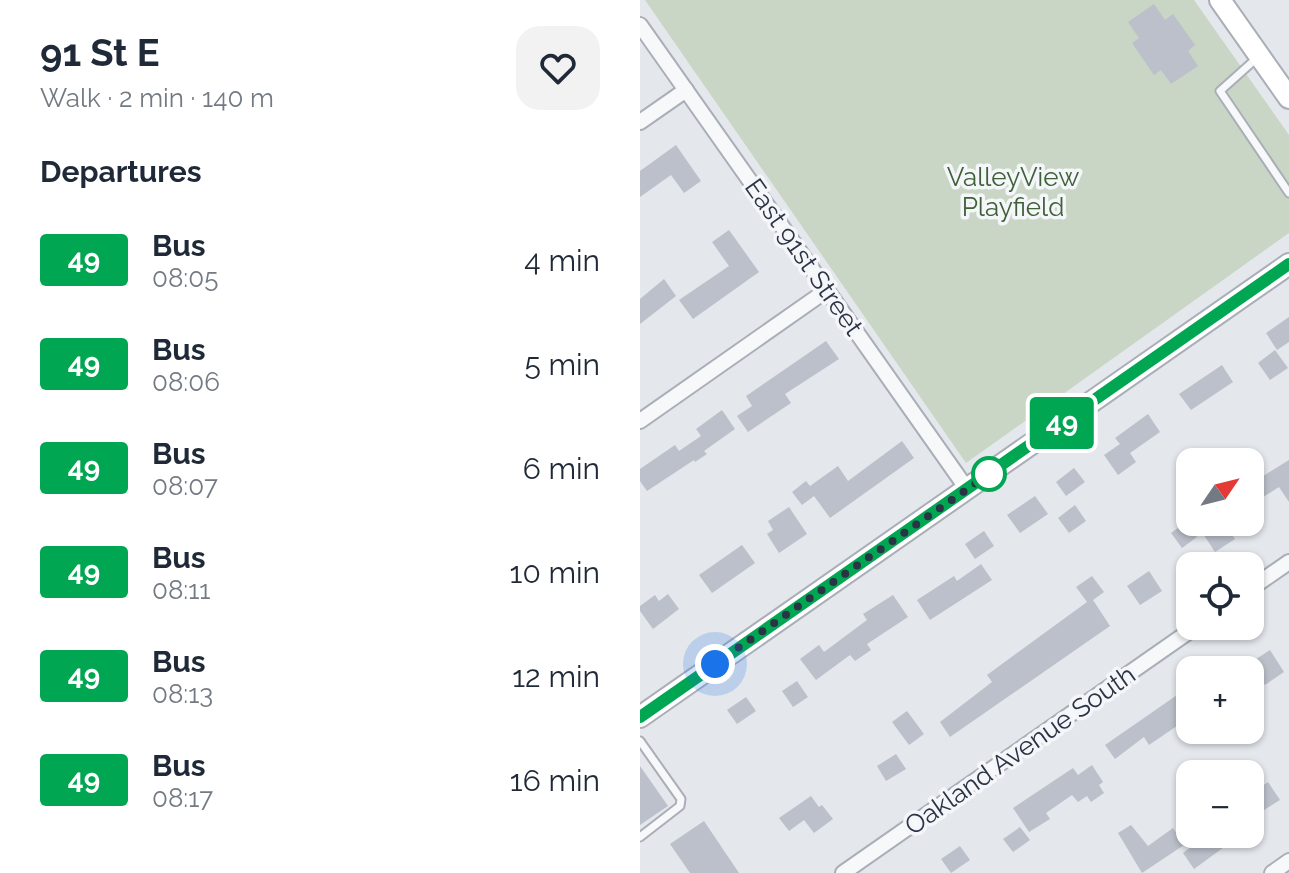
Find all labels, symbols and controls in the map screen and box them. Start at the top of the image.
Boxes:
button: heart [516,26,600,110]
text: 91 St E [40,30,160,75]
text: Walk · 2 min · 140 m [40,83,274,113]
text: Departures [40,154,202,189]
park label: ValleyView Playfield [947,162,1079,222]
street label: East 91st Street [739,173,869,341]
text: Bus [152,228,206,263]
text: 49 [68,243,100,276]
text: 4 min [524,243,600,278]
text: 08:05 [152,263,218,293]
text: Bus [152,332,206,367]
text: 49 [68,347,100,380]
text: 5 min [524,347,600,382]
text: 08:06 [152,367,220,397]
line badge: 49 [1026,397,1098,449]
text: 49 [1046,406,1078,439]
text: Bus [152,436,206,471]
north arrow [1176,448,1264,536]
map controls [1176,448,1264,848]
text: 49 [68,451,100,484]
text: 6 min [523,451,600,486]
unlabelled marker [972,457,1006,491]
text: 08:07 [152,471,218,501]
text: Bus [152,540,206,575]
button: locate [1176,552,1264,640]
text: 49 [68,555,100,588]
text: 10 min [510,555,600,590]
text: 08:11 [152,575,210,605]
text: Bus [152,644,206,679]
your location [695,644,735,684]
button: + [1176,656,1264,744]
text: 49 [68,659,100,692]
text: 12 min [512,659,600,694]
street label: Oakland Avenue South [899,659,1141,841]
text: 08:13 [152,679,213,709]
text: Bus [152,748,206,783]
button: − [1176,760,1264,848]
text: 49 [68,763,100,796]
text: 16 min [510,763,600,798]
text: 08:17 [152,783,213,813]

